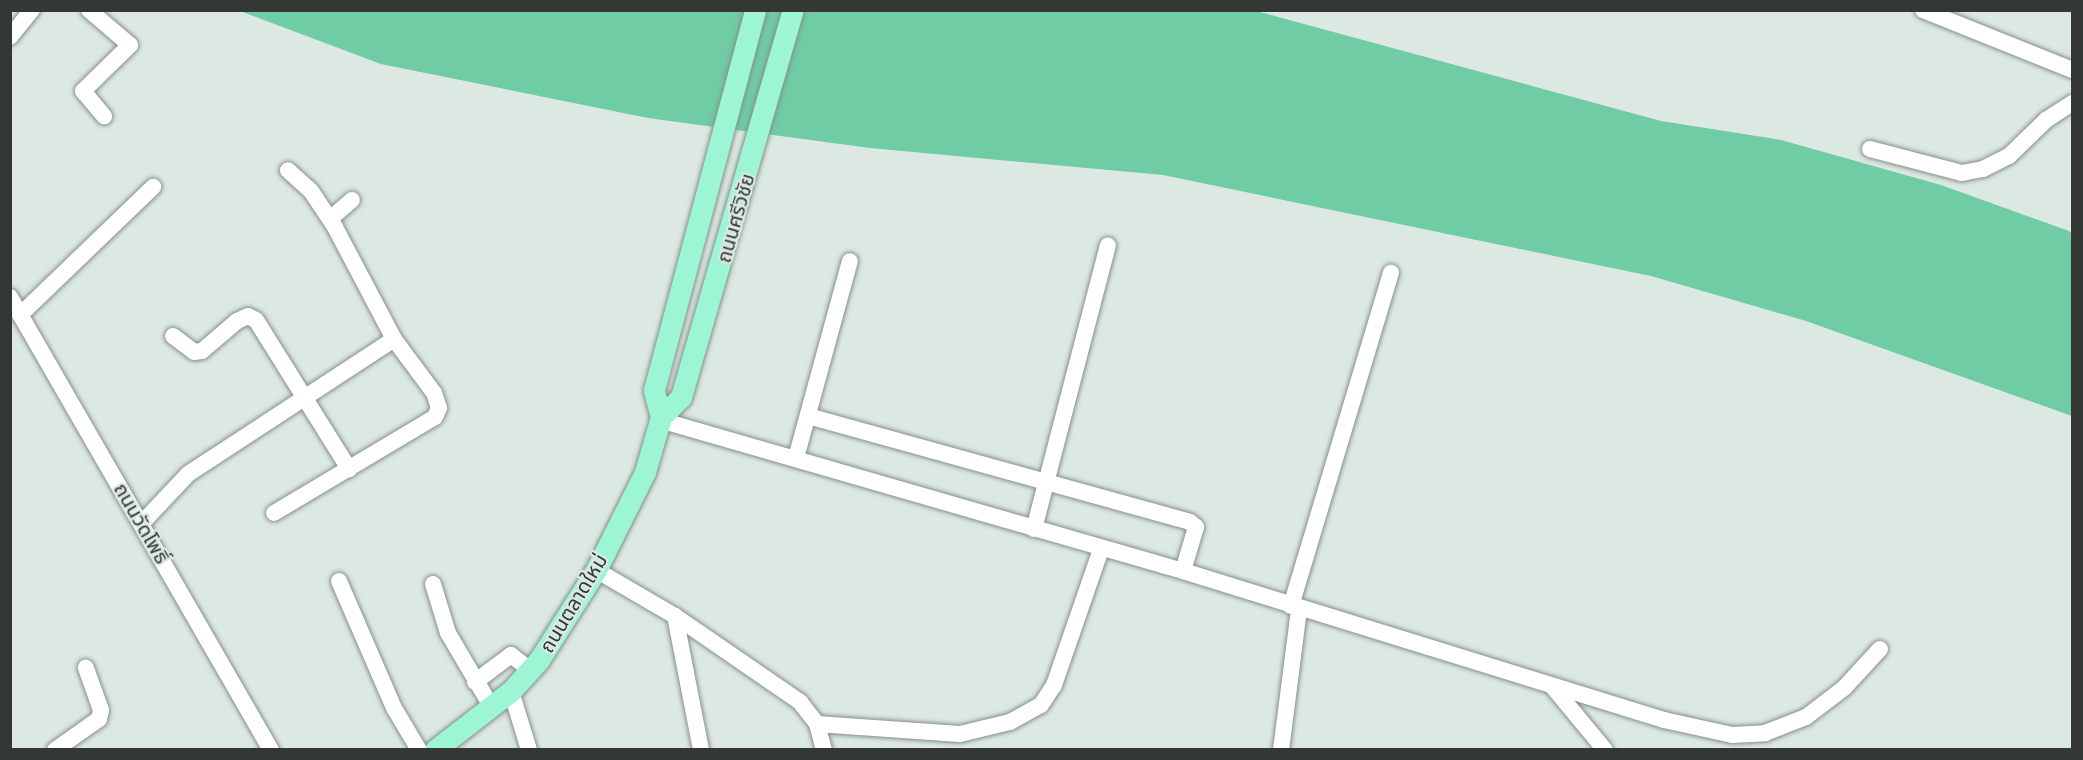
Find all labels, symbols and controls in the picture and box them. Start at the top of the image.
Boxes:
street label: ถนนศรีวิชัย [711,171,759,265]
street label: ถนนวัดโพธิ์ [109,478,175,568]
street label: ถนนตลาดใหม่ [534,549,612,657]

